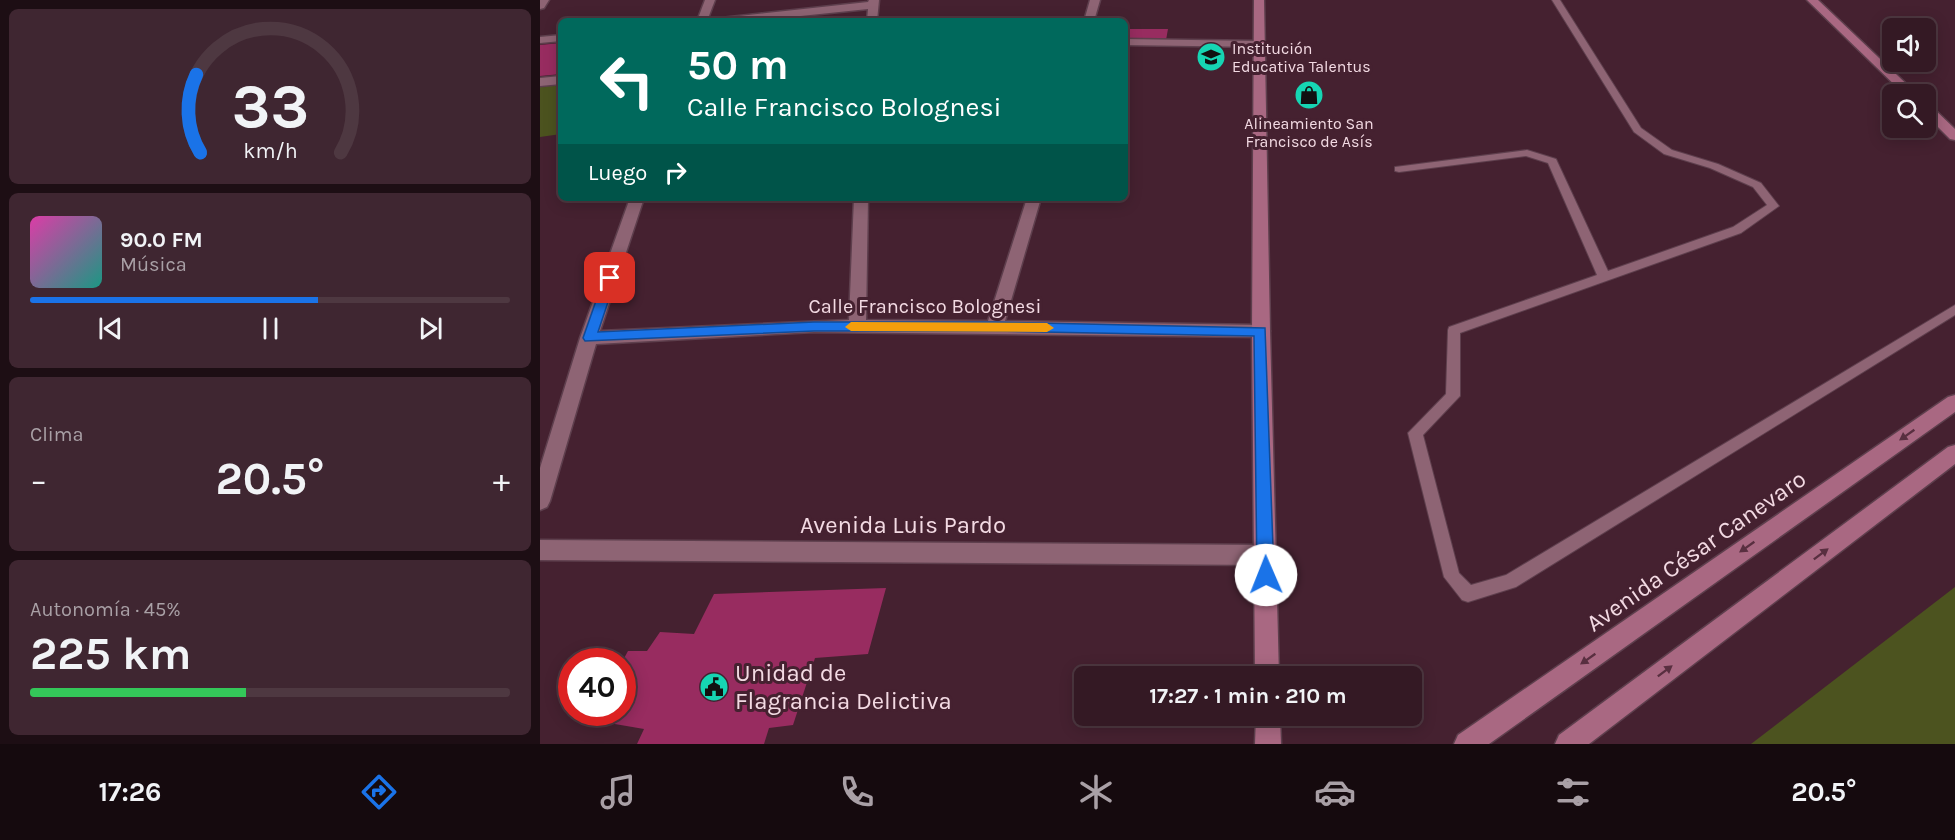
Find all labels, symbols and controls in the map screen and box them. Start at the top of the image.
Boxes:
map controls [1882,18,1936,138]
button: sound [1882,18,1936,72]
place label: Institución Educativa Talentus [1232,39,1371,76]
text: 50 m [687,40,789,90]
school or university icon: Institución Educativa Talentus [1195,41,1227,73]
icon: left [588,42,666,120]
text: 33 [231,71,309,144]
shop icon: Alineamiento San Francisco de Asís [1293,79,1325,111]
button: search [1882,84,1936,138]
text: Calle Francisco Bolognesi [687,91,1002,123]
place label: Alineamiento San Francisco de Asís [1244,114,1374,151]
text: km/h [243,139,297,164]
icon: right [659,156,692,189]
text: Luego [588,160,647,186]
text: 90.0 FM [120,227,203,253]
pin [584,252,635,303]
text: Música [120,253,187,276]
icon: arrive [593,261,626,294]
street label: Calle Francisco Bolognesi [808,295,1042,318]
icon: previous [94,312,127,345]
icon: pause [254,312,287,345]
icon: next [414,312,447,345]
text: Clima [30,423,84,446]
one-way arrow [1900,429,1916,441]
text: 20.5° [215,453,325,505]
text: − [30,461,47,499]
text: + [493,461,510,499]
street label: Avenida César Canevaro [1581,465,1811,637]
street label: Avenida Luis Pardo [800,511,1006,539]
one-way arrow [1740,541,1756,553]
position arrow [1234,543,1298,607]
one-way arrow [1812,548,1828,560]
text: Autonomía · 45% [30,598,181,621]
text: 225 km [30,628,191,680]
speed limit sign: 40 [558,648,636,726]
one-way arrow [1580,653,1596,665]
place label: Unidad de Flagrancia Delictiva [735,659,952,715]
one-way arrow [1656,665,1672,677]
public building icon: Unidad de Flagrancia Delictiva [698,671,730,703]
text: 17:27 · 1 min · 210 m [1149,683,1347,709]
icon: directions [358,771,400,813]
icon: music [597,771,639,813]
icon: phone [836,771,878,813]
icon: climate [1075,771,1117,813]
icon: car [1314,771,1356,813]
icon: filters [1552,771,1594,813]
text: 17:26 [98,776,161,808]
text: 20.5° [1791,776,1857,808]

